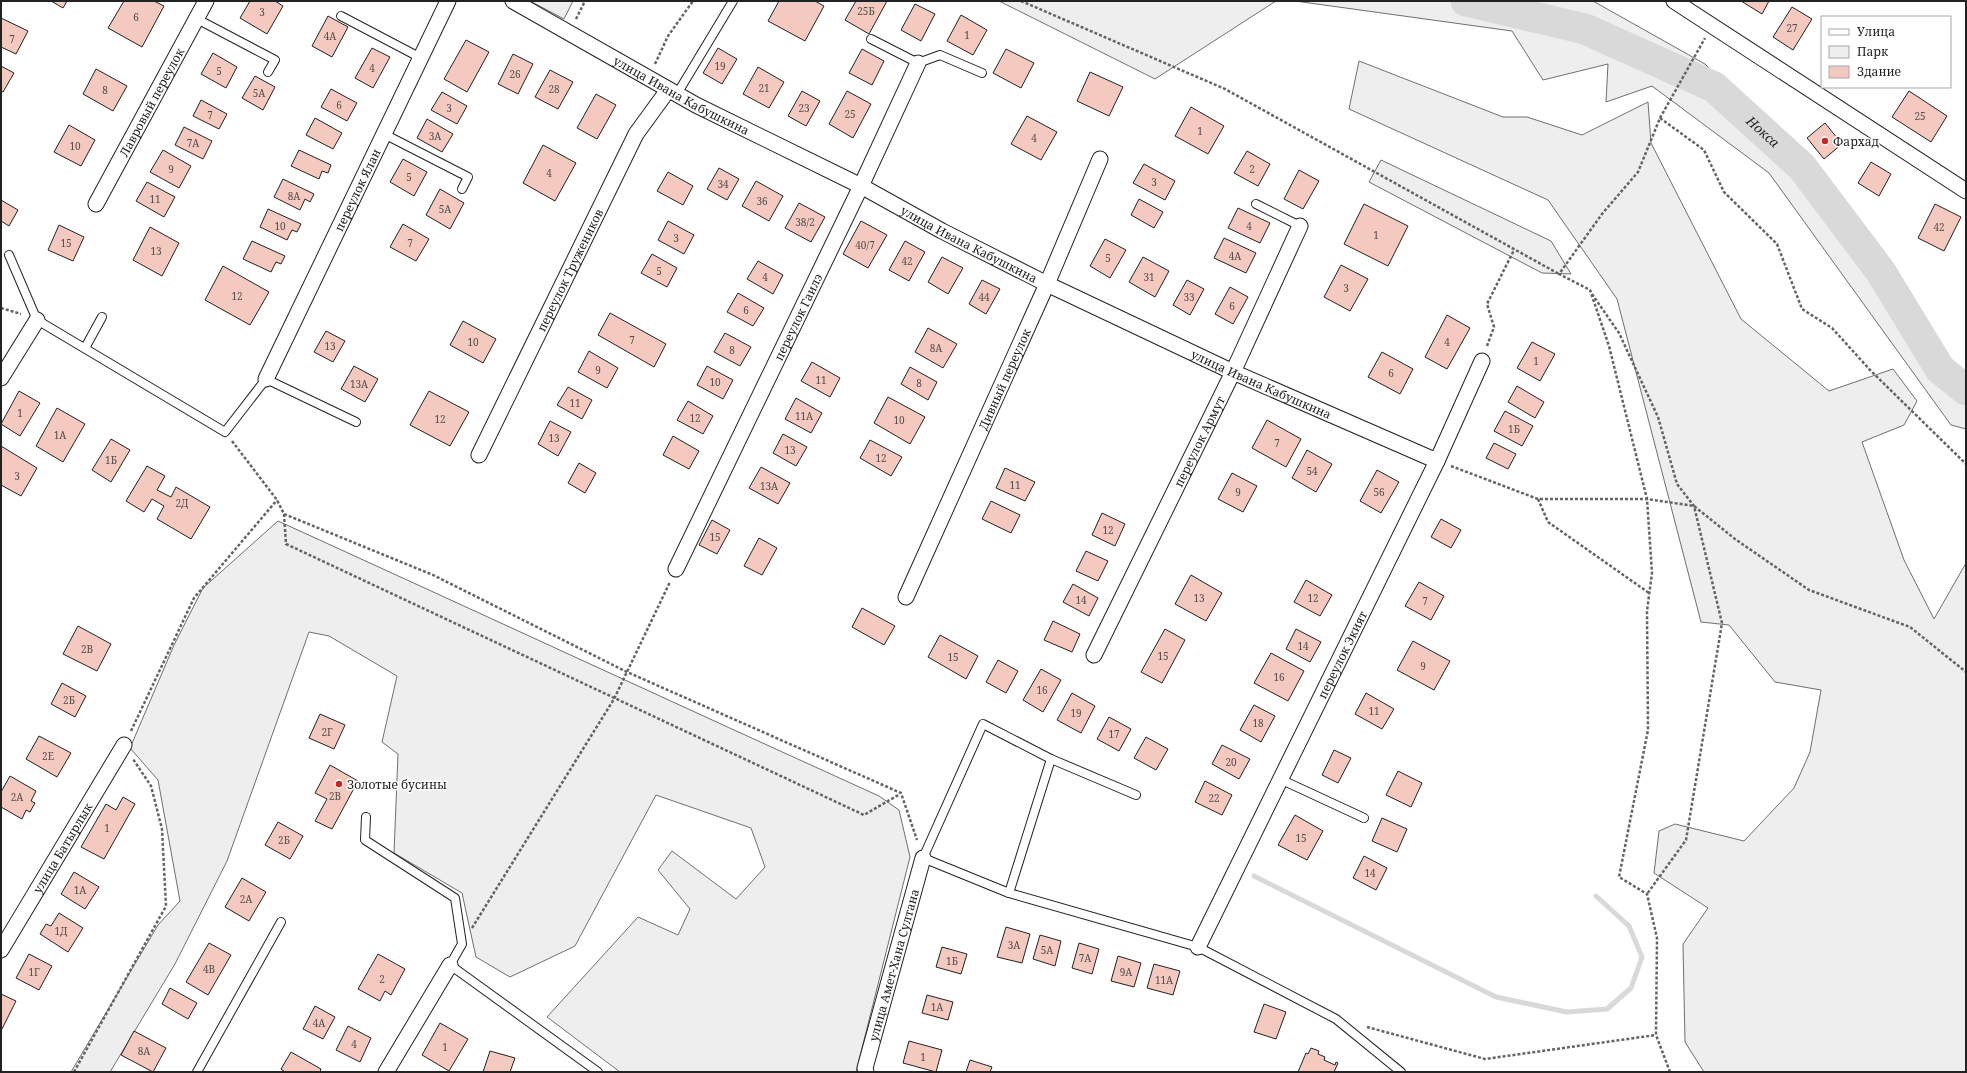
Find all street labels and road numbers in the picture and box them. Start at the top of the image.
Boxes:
street label: Лавровый переулок [115,44,188,159]
street label: улица Ивана Кабушкина [611,51,752,138]
street label: переулок Ялан [330,146,384,234]
street label: улица Ивана Кабушкина [898,201,1041,286]
street label: переулок Тружеников [532,205,607,334]
street label: переулок Гаилэ [770,270,826,363]
street label: Дивный переулок [974,325,1035,432]
street label: улица Ивана Кабушкина [1188,345,1334,422]
street label: переулок Армут [1169,393,1229,490]
street label: переулок Экият [1313,607,1371,701]
street label: улица Батырлык [28,799,96,896]
street label: улица Амет-Хана Султана [864,887,923,1043]

